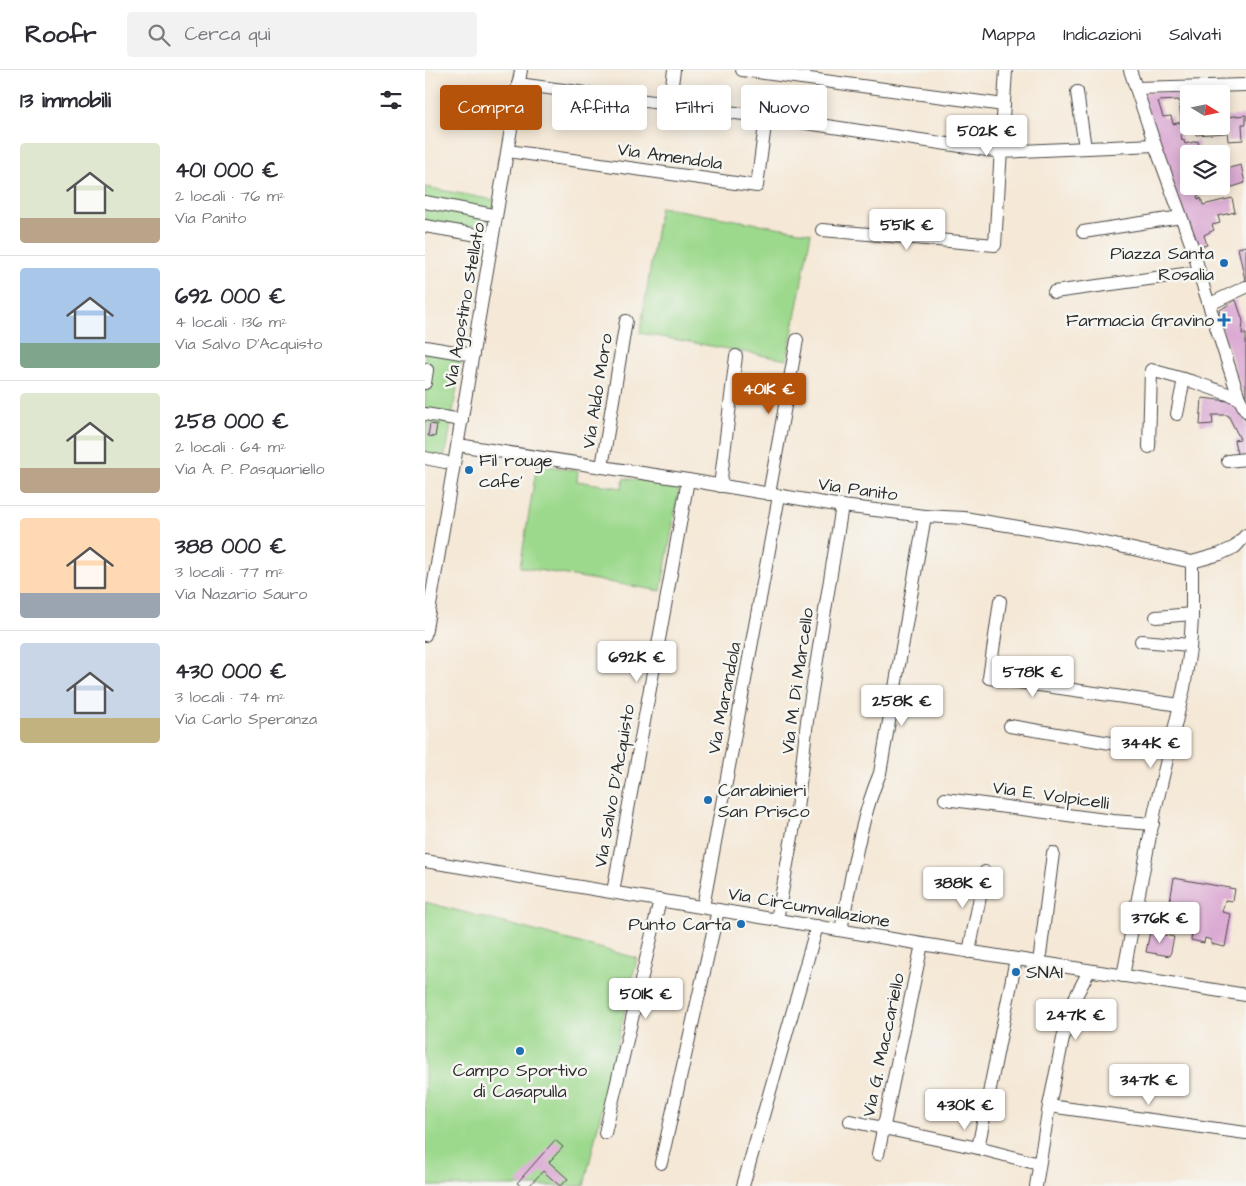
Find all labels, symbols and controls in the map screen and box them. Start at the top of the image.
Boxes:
search box [127,12,477,57]
text: Roofr [25,18,97,52]
icon: search [145,21,173,49]
text: Cerca qui [185,21,270,48]
text: Mappa [982,22,1035,47]
text: Indicazioni [1063,22,1141,47]
text: Salvati [1169,22,1221,47]
chip: Compra [440,85,542,130]
chip: Affitta [552,85,647,130]
chip: Filtri [657,85,731,130]
chip: Nuovo [741,85,827,130]
north arrow [1180,85,1230,135]
map controls [1180,85,1230,195]
text: 13 immobili [20,86,111,115]
icon: filters [377,86,405,114]
pin: 502K € [946,114,1028,157]
text: 502K € [957,120,1017,142]
street label: Via Amendola [616,137,724,176]
button: layers [1180,145,1230,195]
text: 401 000 € [175,156,278,185]
icon: home [60,163,120,223]
text: 2 locali · 76 m² [175,185,285,207]
text: Via Panito [175,207,246,229]
pin: 551K € [866,208,948,251]
text: 551K € [880,214,934,236]
street label: Via Agostino Stellato [438,220,492,390]
place label: Piazza Santa Rosalia [1110,241,1214,287]
marker: Piazza Santa Rosalia [1218,257,1230,269]
text: 692 000 € [175,282,285,311]
icon: home [60,288,120,348]
place label: Farmacia Gravino [1066,308,1214,333]
text: 4 locali · 136 m² [175,311,287,333]
marker: Farmacia Gravino [1218,314,1230,326]
street label: Via Aldo Moro [576,332,619,451]
text: Via Salvo D'Acquisto [175,333,322,355]
pin: 401K € [728,372,810,415]
text: 401K € [743,378,795,400]
text: 258 000 € [175,407,289,436]
icon: home [60,413,120,473]
text: 2 locali · 64 m² [175,436,286,458]
place label: Fil rouge cafe' [479,448,553,494]
text: Via A. P. Pasquariello [175,458,325,480]
marker: Fil rouge cafe' [463,464,475,476]
street label: Via Panito [817,472,899,507]
text: 388 000 € [175,532,286,561]
icon: home [60,538,120,598]
text: 3 locali · 77 m² [175,561,284,583]
text: Via Nazario Sauro [175,583,307,605]
street label: Via M. Di Marcello [775,606,820,756]
pin: 692K € [596,640,678,683]
street label: Via Marandola [701,640,748,756]
text: 692K € [608,646,666,668]
pin: 578K € [992,656,1074,698]
text: 430 000 € [175,657,286,686]
text: 578K € [1003,661,1063,683]
icon: home [60,663,120,723]
pin: 258K € [861,684,943,727]
text: 3 locali · 74 m² [175,686,285,708]
text: 258K € [872,690,932,712]
street label: Via Salvo D'Acquisto [588,702,641,870]
text: Via Carlo Speranza [175,708,317,730]
pin: 344K € [1110,726,1192,769]
text: 344K € [1122,732,1180,754]
street label: Via E. Volpicelli [991,775,1111,816]
place label: Carabinieri San Prisco [718,778,810,824]
marker: Carabinieri San Prisco [702,794,714,806]
pin: 388K € [922,866,1004,909]
text: 388K € [934,872,992,894]
street label: Via Circumvallazione [726,881,892,934]
pin: 376K € [1119,902,1201,944]
text: 376K € [1132,907,1188,929]
place label: Punto Carta [629,912,731,937]
marker: Punto Carta [735,918,747,930]
place label: SNAI [1026,960,1063,985]
marker: SNAI [1010,966,1022,978]
street label: Via G. Maccariello [856,971,911,1119]
pin: 501K € [605,978,687,1020]
text: 501K € [620,983,672,1005]
pin: 247K € [1035,998,1117,1041]
text: 247K € [1047,1004,1105,1026]
marker: Campo Sportivo di Casapulla [514,1045,526,1057]
place label: Campo Sportivo di Casapulla [453,1058,587,1104]
pin: 347K € [1108,1064,1190,1106]
text: 347K € [1120,1069,1178,1091]
pin: 430K € [924,1088,1006,1131]
text: 430K € [936,1094,994,1116]

